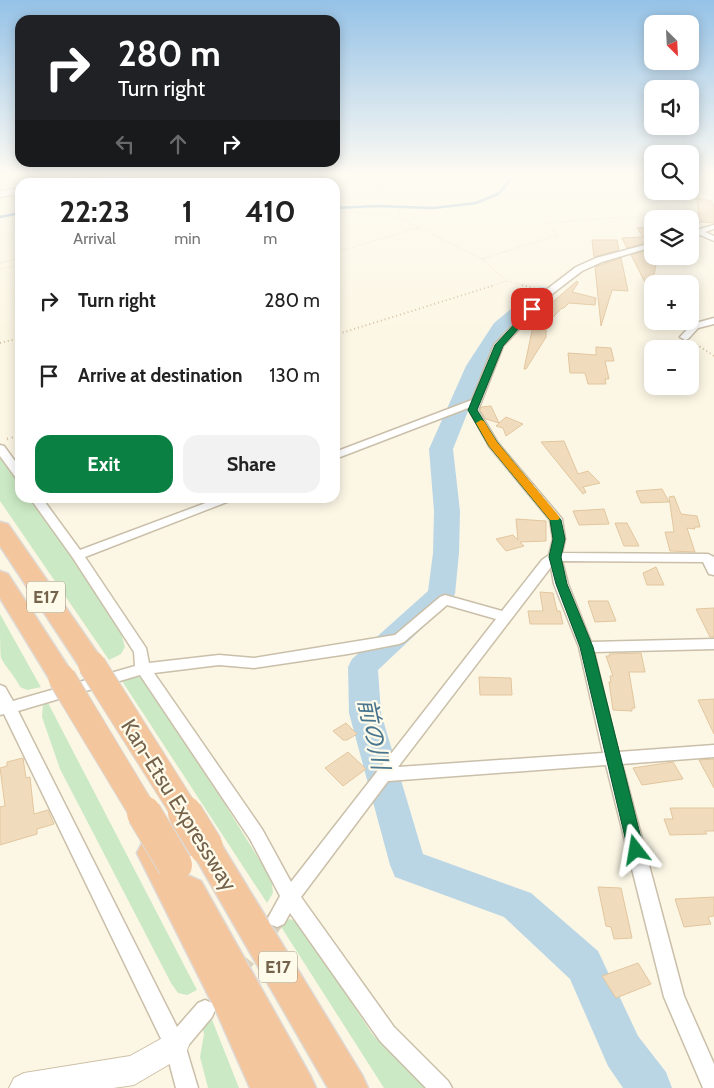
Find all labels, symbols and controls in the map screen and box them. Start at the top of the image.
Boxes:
north arrow [644,15,699,70]
map controls [644,15,699,395]
text: 280 m [118,32,221,75]
icon: right [35,35,100,100]
text: Turn right [118,75,205,102]
button: sound [644,80,699,135]
icon: left [111,130,139,158]
icon: ahead [164,130,192,158]
icon: right [217,130,245,158]
button: search [644,145,699,200]
text: 22:23 [59,193,130,230]
text: 1 [182,193,193,230]
text: 410 [245,193,296,230]
button: layers [644,210,699,265]
text: Arrival [73,229,116,248]
text: min [174,229,201,248]
text: m [263,229,277,248]
button: + [644,275,699,330]
icon: right [35,287,63,315]
pin [511,288,553,330]
text: Turn right [78,289,156,312]
text: 280 m [264,289,320,312]
icon: arrive [518,295,546,323]
button: − [644,340,699,395]
icon: arrive [35,362,63,390]
text: Arrive at destination [78,364,242,387]
text: 130 m [269,364,320,387]
button: Exit [35,435,173,493]
button: Share [183,435,320,493]
road number: E17 [27,582,65,612]
water label: 前の川 [352,696,396,775]
street label: Kan-Etsu Expressway [115,714,243,896]
position arrow [609,823,661,875]
road number: E17 [259,952,297,982]

